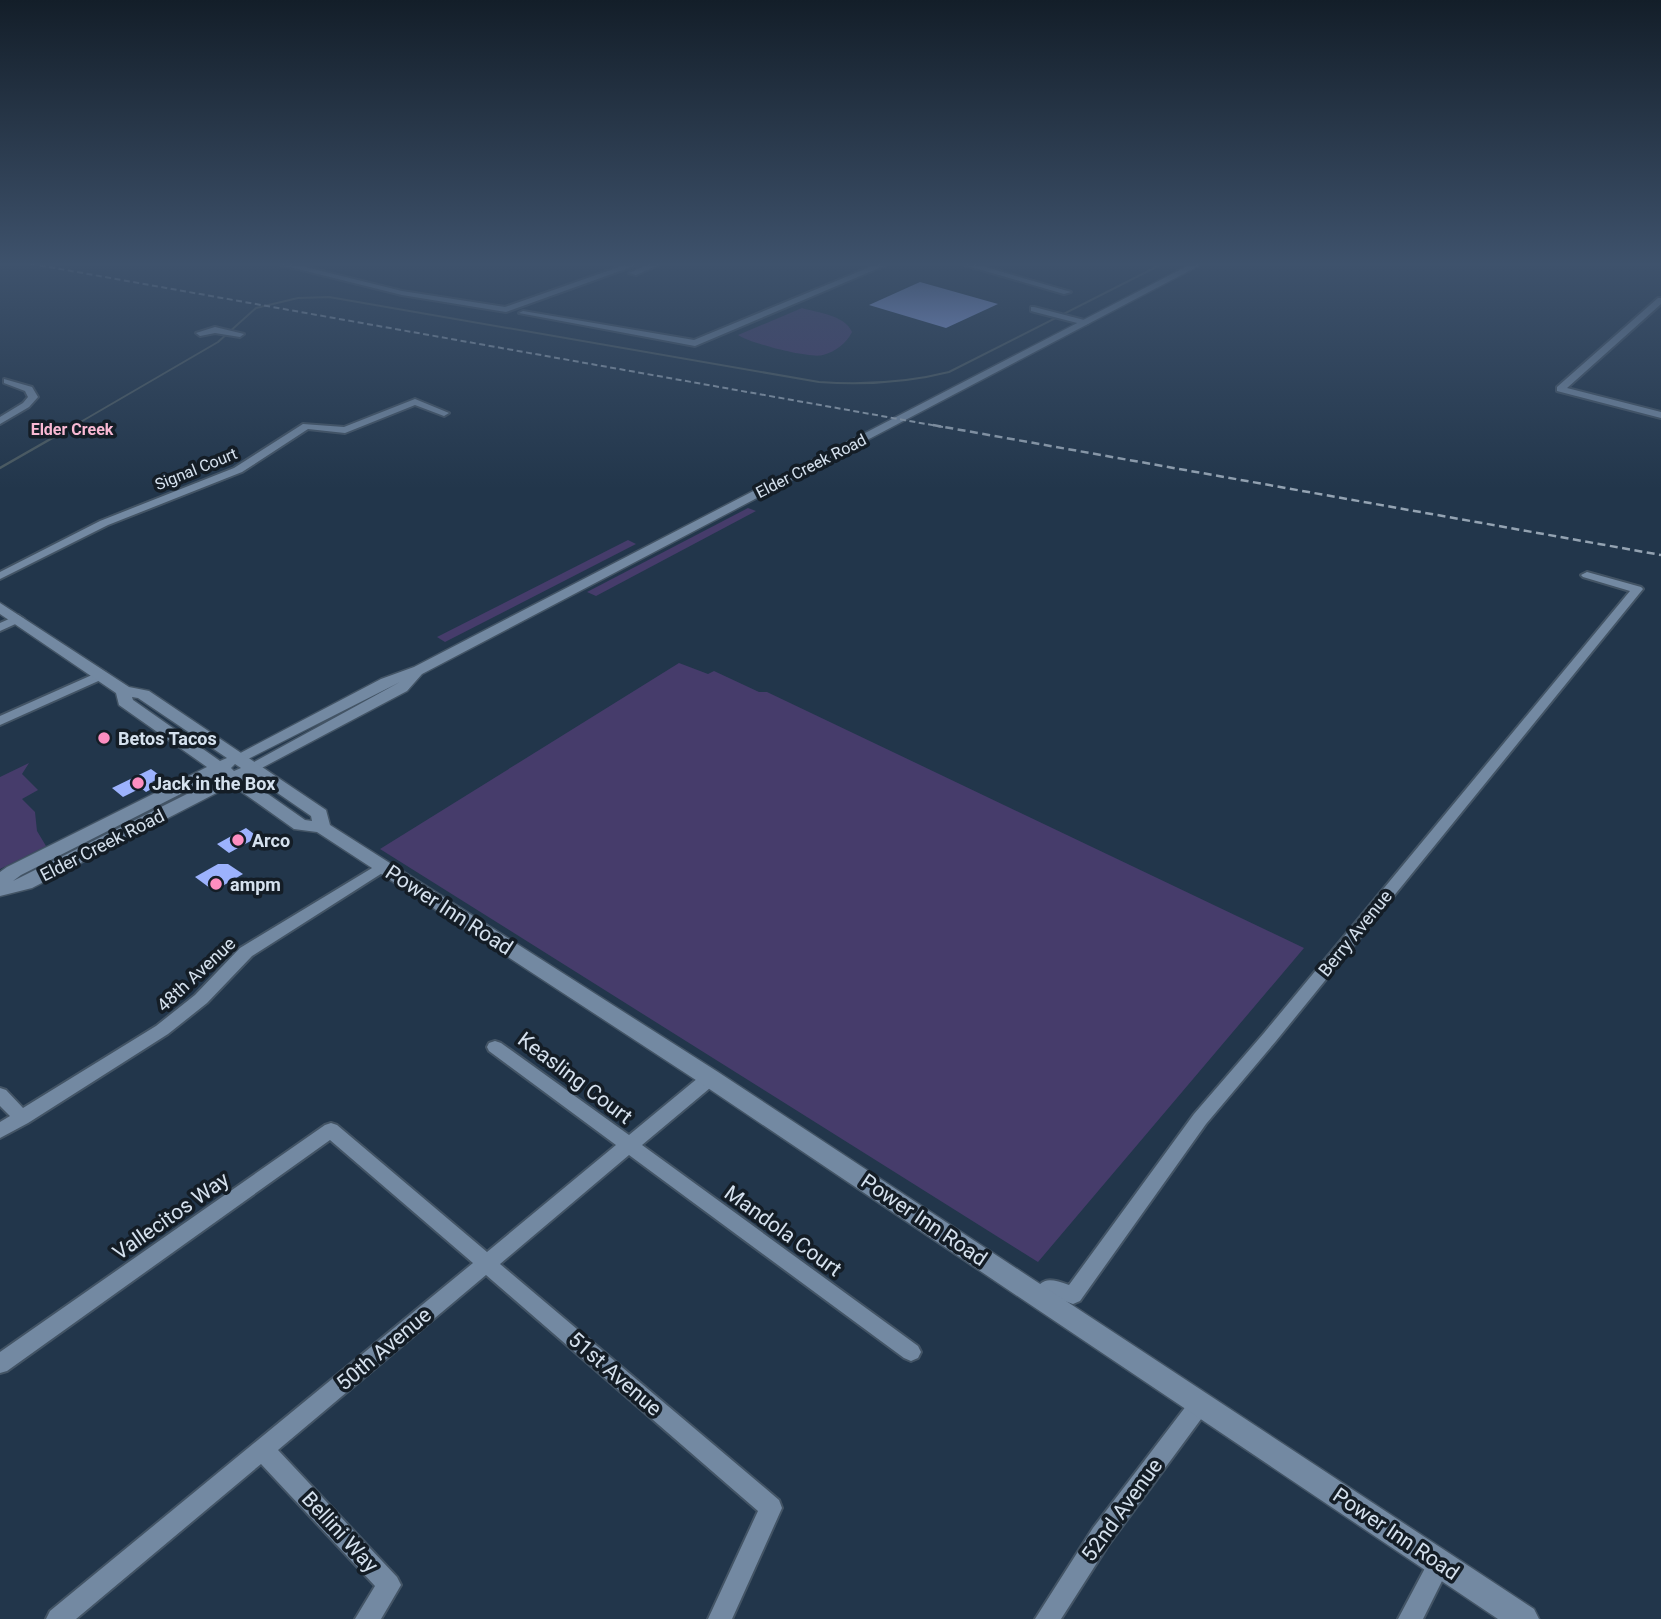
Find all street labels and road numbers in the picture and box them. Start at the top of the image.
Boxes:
street label: Elder Creek Road [753,430,869,502]
street label: Signal Court [152,444,240,494]
street label: Elder Creek Road [36,805,168,885]
street label: Power Inn Road [381,860,517,960]
street label: Berry Avenue [1314,886,1396,980]
street label: 48th Avenue [152,932,240,1016]
street label: Keasling Court [513,1027,637,1129]
street label: Vallecitos Way [108,1167,234,1265]
street label: Power Inn Road [857,1169,991,1271]
street label: Mandola Court [720,1181,846,1282]
street label: 50th Avenue [332,1303,436,1395]
street label: 51st Avenue [564,1327,666,1421]
street label: 52nd Avenue [1077,1454,1167,1566]
street label: Power Inn Road [1329,1483,1463,1585]
street label: Bellini Way [297,1487,383,1577]

